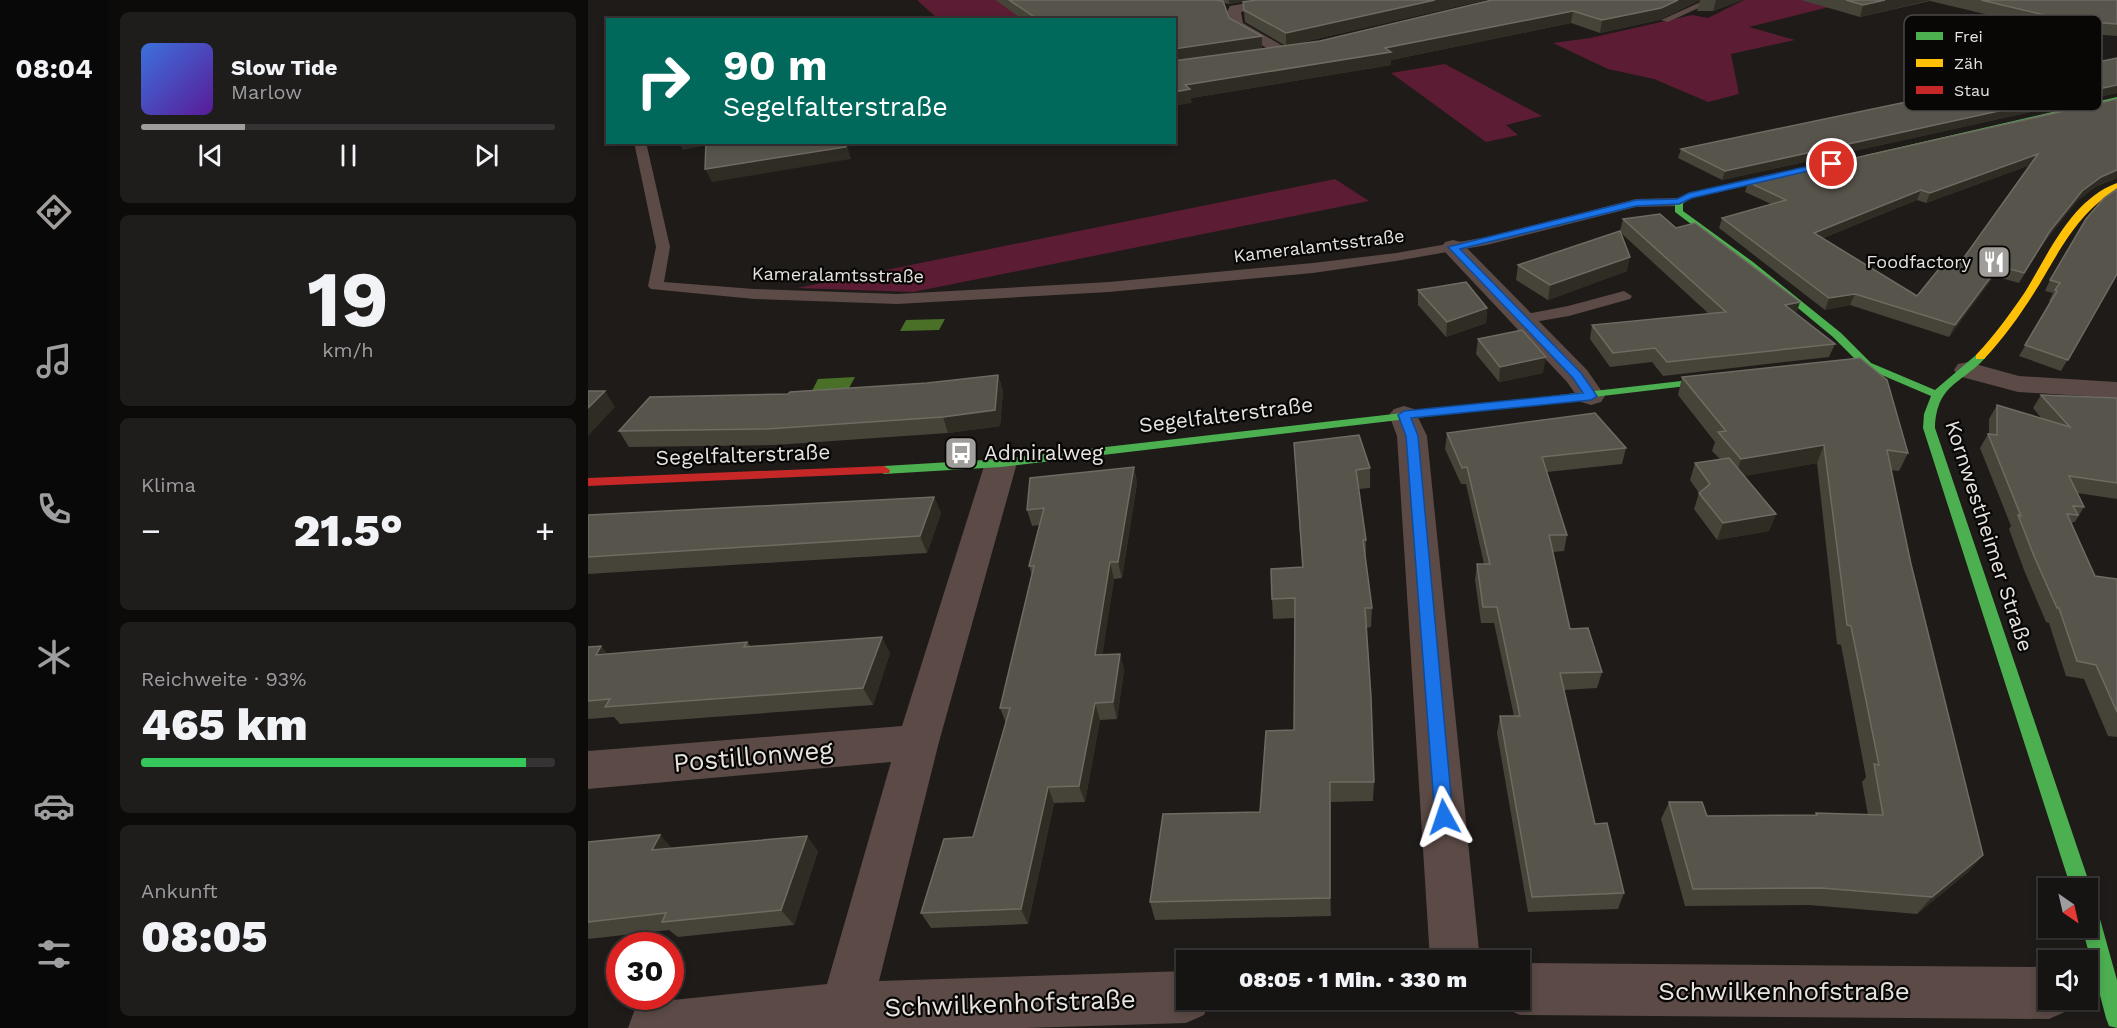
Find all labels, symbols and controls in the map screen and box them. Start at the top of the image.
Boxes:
legend [1904,15,2102,111]
text: Frei [1954,27,1983,46]
text: 90 m [723,41,827,90]
icon: right [624,42,702,120]
text: 08:04 [15,53,93,85]
text: Zäh [1954,54,1983,73]
text: Slow Tide [231,55,338,80]
text: Marlow [231,80,302,104]
text: Stau [1954,81,1990,100]
text: Segelfalterstraße [723,91,948,123]
pin [1806,138,1857,189]
icon: previous [194,139,227,172]
icon: pause [332,139,365,172]
icon: next [470,139,503,172]
icon: arrive [1815,147,1848,180]
icon: directions [33,191,75,233]
street label: Kameralamtsstraße [1232,225,1406,266]
restaurant icon: Foodfactory [1976,244,2012,280]
place label: Foodfactory [1866,251,1972,272]
text: 19 [307,253,389,345]
street label: Kameralamtsstraße [752,262,924,287]
text: km/h [322,338,374,362]
icon: music [33,340,75,382]
street label: Segelfalterstraße [1138,391,1314,438]
street label: Kornwestheimer Straße [1940,417,2039,655]
bus stop icon: Admiralweg [943,435,979,471]
street label: Segelfalterstraße [655,439,831,470]
place label: Admiralweg [984,440,1104,465]
text: Klima [141,473,196,497]
icon: phone [33,488,75,530]
text: 21.5° [293,504,403,557]
text: − [141,511,161,550]
text: + [535,511,555,550]
icon: climate [33,636,75,678]
text: Reichweite · 93% [141,667,306,691]
text: 465 km [141,698,308,751]
street label: Postillonweg [672,734,834,778]
icon: car [33,785,75,827]
position arrow [1412,785,1476,849]
north arrow [2038,878,2098,938]
map controls [2038,878,2098,1010]
text: Ankunft [141,879,218,903]
text: 08:05 [141,910,268,963]
speed limit sign: 30 [606,932,684,1010]
icon: filters [33,933,75,975]
button: sound [2038,950,2098,1010]
text: 08:05 · 1 Min. · 330 m [1239,967,1467,992]
street label: Schwilkenhofstraße [1658,976,1910,1006]
street label: Schwilkenhofstraße [884,984,1136,1022]

